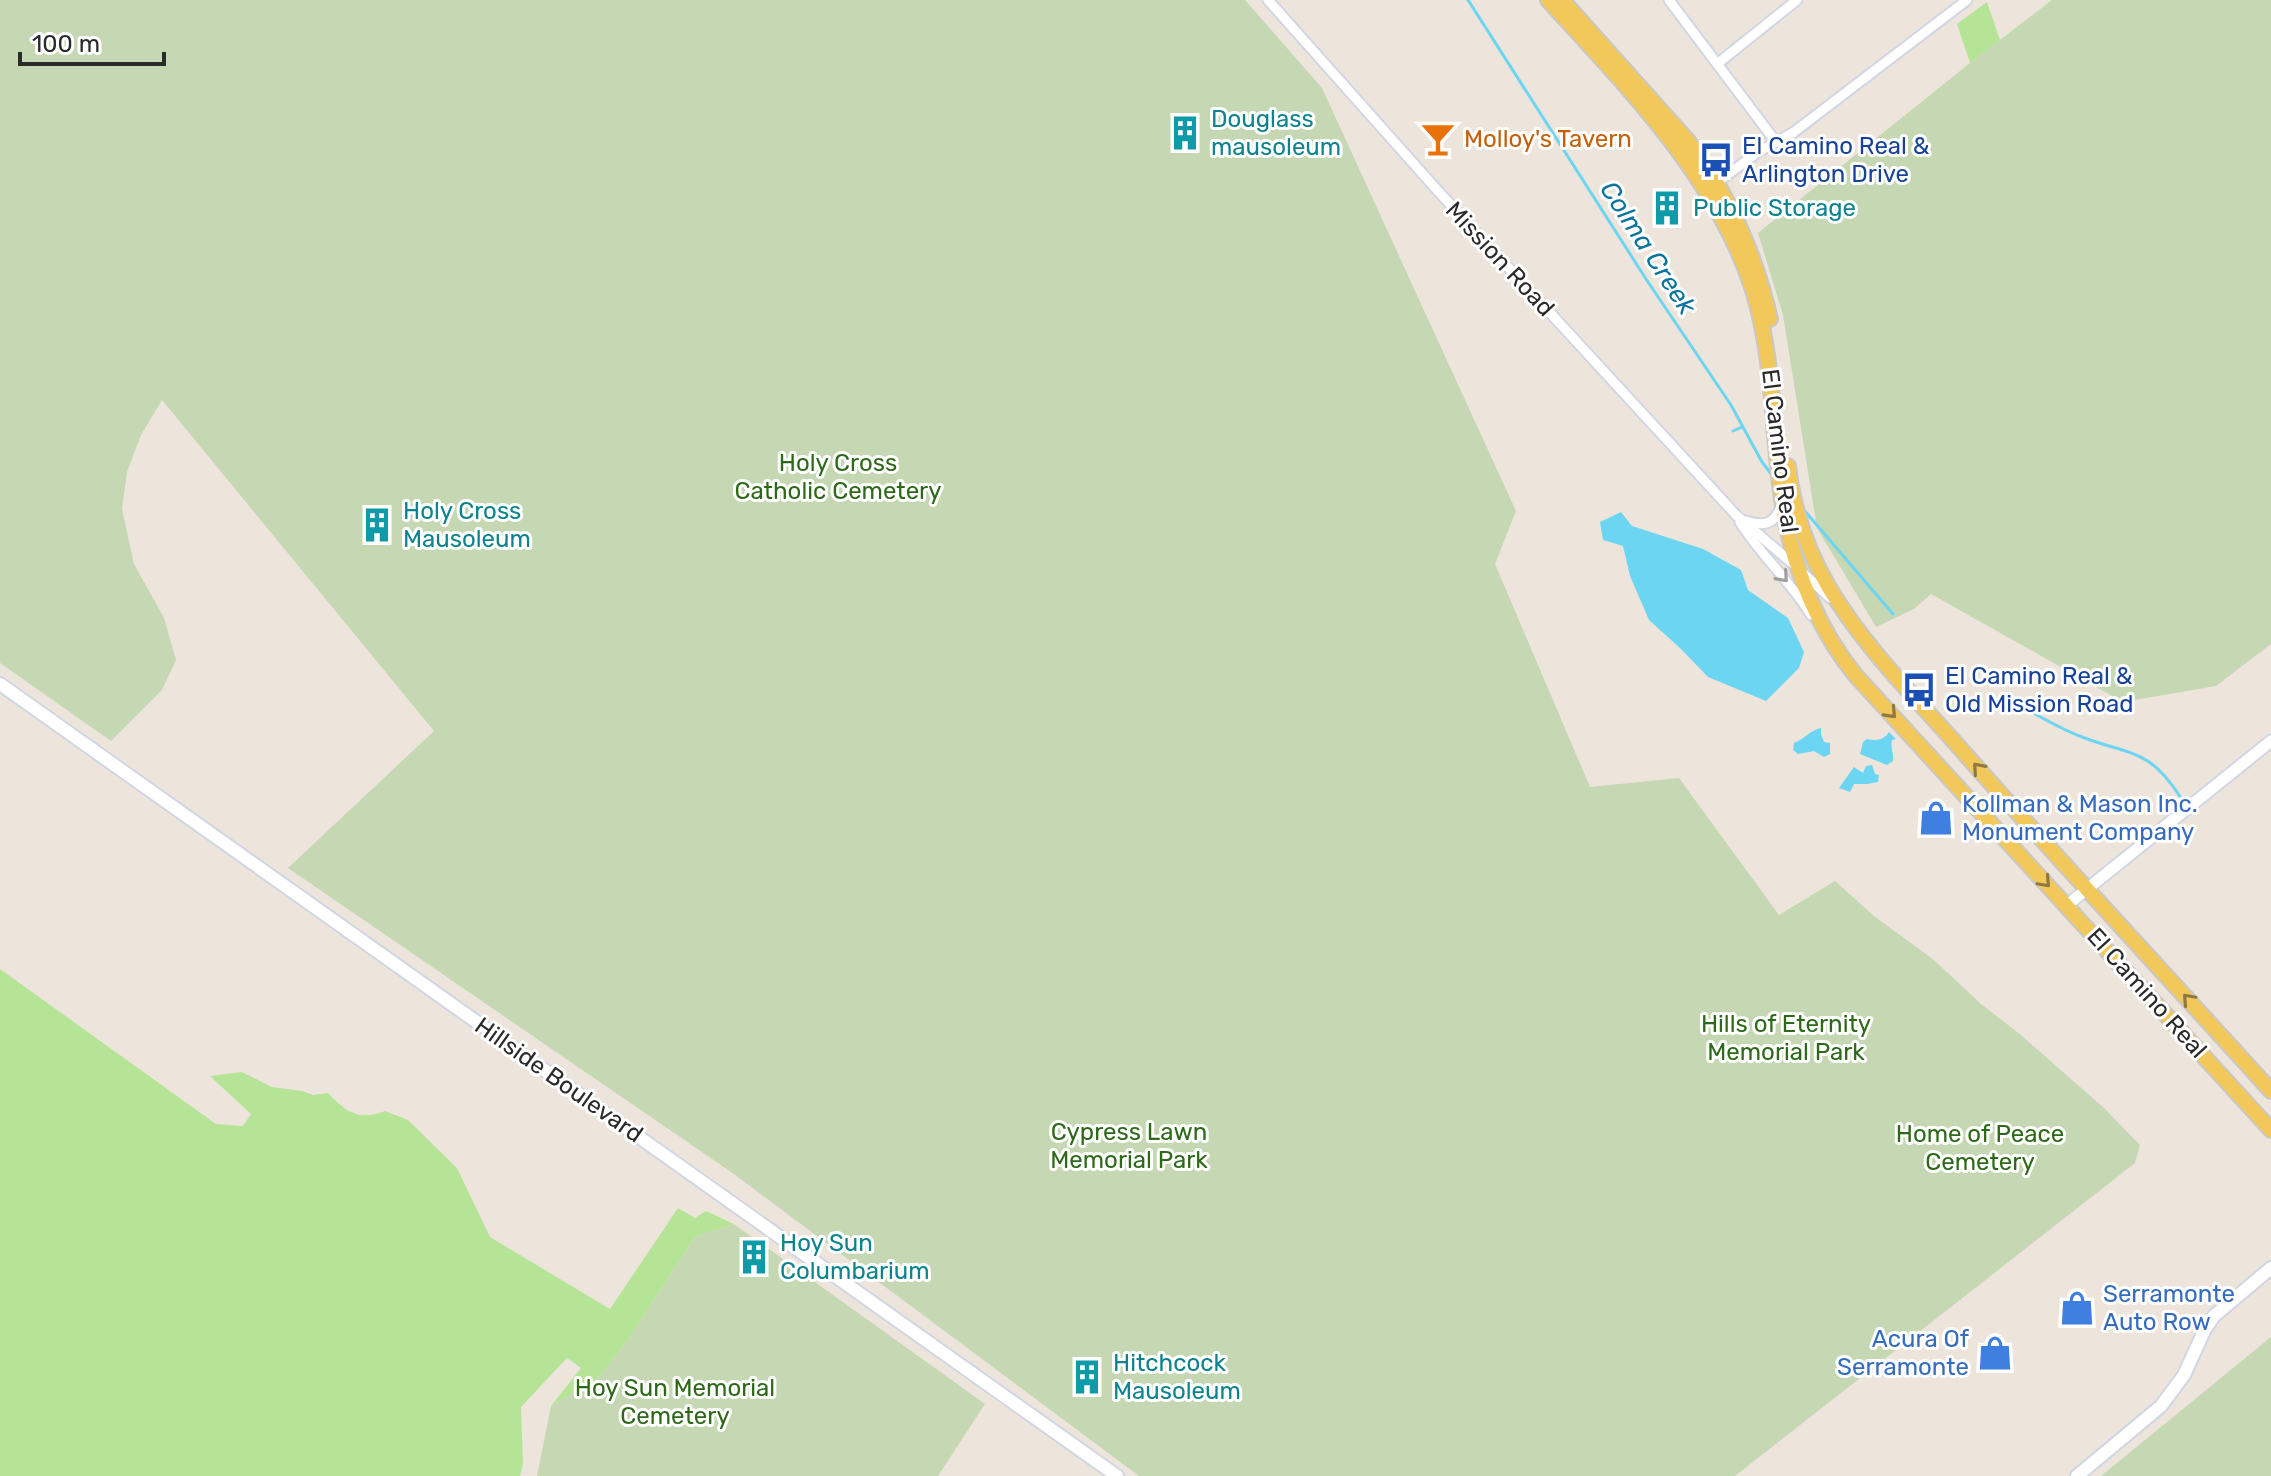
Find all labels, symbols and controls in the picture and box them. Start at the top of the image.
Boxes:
scale bar [20,16,164,66]
text: 100 m [32,30,100,58]
place label: Douglass mausoleum [1211,105,1341,161]
building icon: Douglass mausoleum [1166,114,1204,152]
bar icon: Molloy's Tavern [1419,120,1457,158]
place label: Molloy's Tavern [1464,125,1632,153]
place label: El Camino Real & Arlington Drive [1742,132,1930,188]
bus stop icon: El Camino Real & Arlington Drive [1697,141,1735,179]
water label: Colma Creek [1593,175,1703,321]
building icon: Public Storage [1648,189,1686,227]
place label: Public Storage [1693,194,1856,222]
street label: Mission Road [1440,196,1560,322]
street label: El Camino Real [1756,367,1804,535]
park label: Holy Cross Catholic Cemetery [735,449,941,505]
place label: Holy Cross Mausoleum [403,497,531,553]
building icon: Holy Cross Mausoleum [358,506,396,544]
one-way arrow [1773,568,1788,583]
place label: El Camino Real & Old Mission Road [1945,662,2133,718]
bus stop icon: El Camino Real & Old Mission Road [1900,671,1938,709]
one-way arrow [1881,704,1895,719]
one-way arrow [1973,763,1988,778]
place label: Kollman & Mason Inc. Monument Company [1962,790,2198,846]
shop icon: Kollman & Mason Inc. Monument Company [1917,799,1955,837]
one-way arrow [2035,873,2050,887]
street label: El Camino Real [2081,922,2213,1064]
one-way arrow [2183,994,2197,1009]
park label: Hills of Eternity Memorial Park [1701,1010,1871,1066]
street label: Hillside Boulevard [470,1012,648,1148]
park label: Cypress Lawn Memorial Park [1050,1118,1208,1174]
park label: Home of Peace Cemetery [1896,1120,2064,1176]
place label: Hoy Sun Columbarium [780,1229,930,1285]
building icon: Hoy Sun Columbarium [735,1238,773,1276]
place label: Serramonte Auto Row [2103,1280,2235,1336]
shop icon: Serramonte Auto Row [2058,1289,2096,1327]
place label: Acura Of Serramonte [1837,1325,1970,1381]
shop icon: Acura Of Serramonte [1976,1334,2014,1372]
place label: Hitchcock Mausoleum [1113,1349,1241,1405]
building icon: Hitchcock Mausoleum [1068,1358,1106,1396]
park label: Hoy Sun Memorial Cemetery [575,1374,775,1430]

